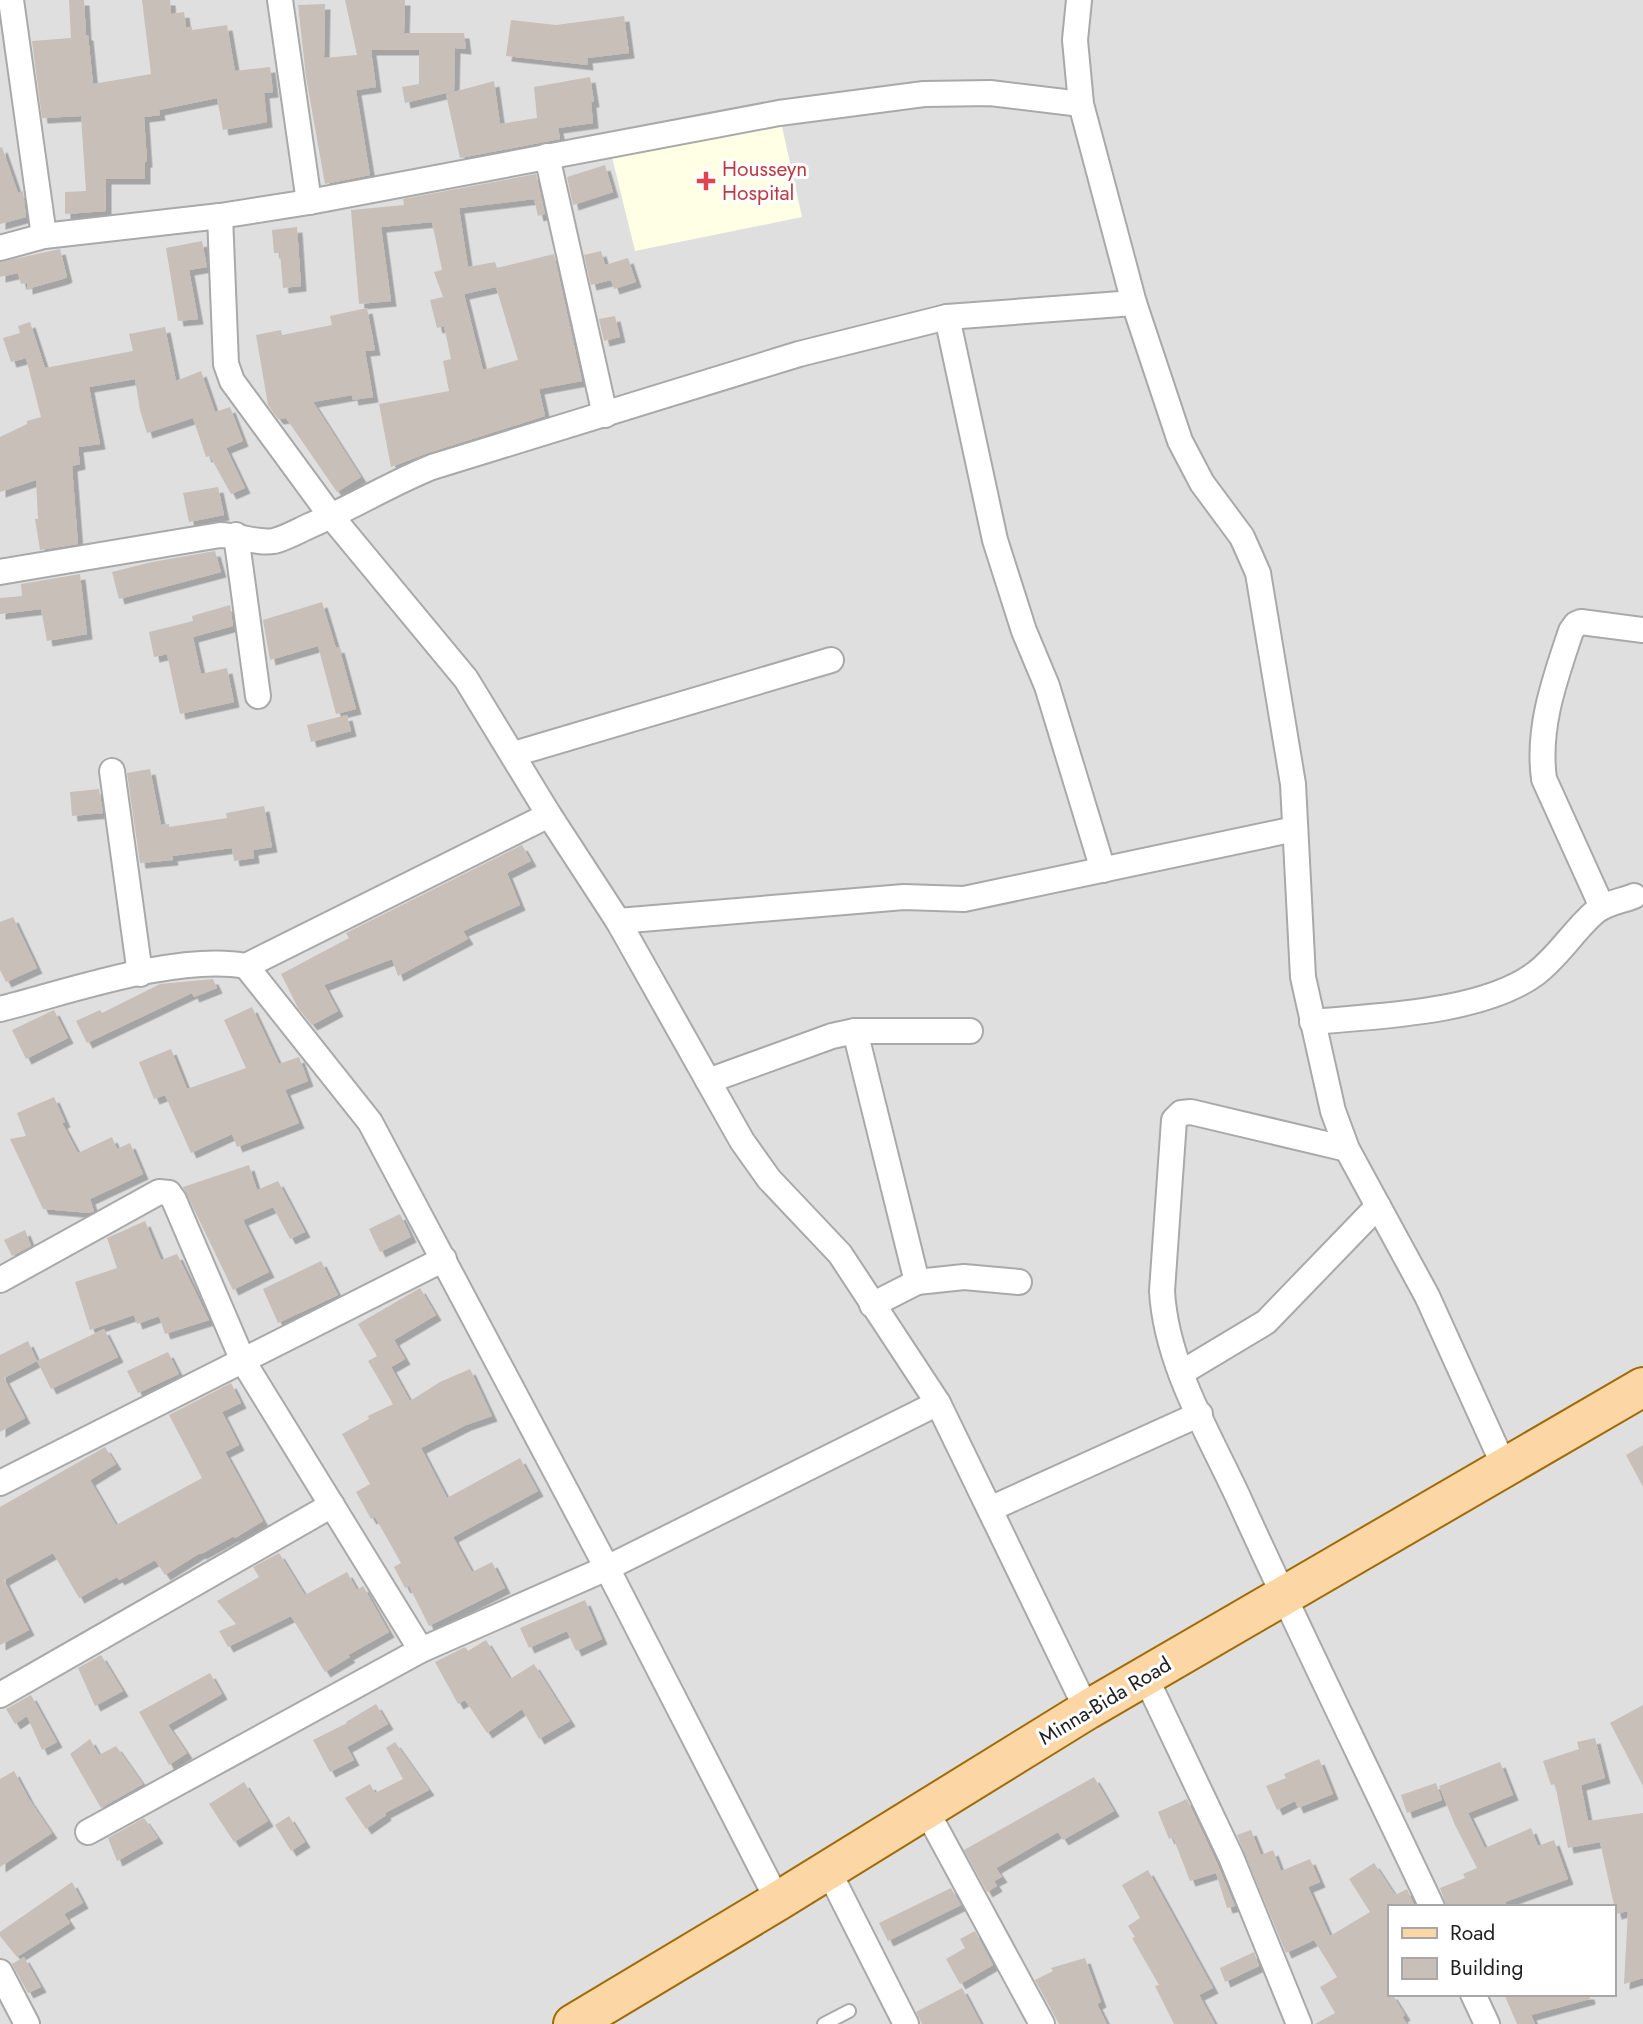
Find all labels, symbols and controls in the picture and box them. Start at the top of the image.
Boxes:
place label: Housseyn Hospital [722,154,807,208]
marker: Housseyn Hospital [696,171,716,191]
street label: Minna-Bida Road [1033,1650,1177,1752]
legend [1388,1905,1615,1996]
text: Road [1450,1918,1495,1948]
text: Building [1450,1953,1523,1983]

